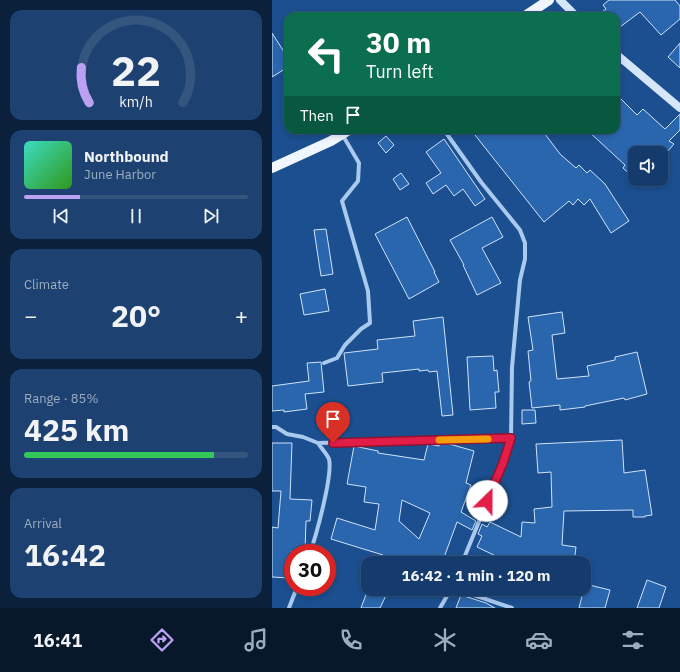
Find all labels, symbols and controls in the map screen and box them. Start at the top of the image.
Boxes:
text: 30 m [366,24,431,61]
icon: left [300,28,352,80]
text: 22 [111,43,161,97]
text: Turn left [366,60,434,83]
text: km/h [119,91,153,110]
icon: arrive [342,104,364,126]
text: Then [300,106,334,125]
map controls [628,146,668,186]
button: sound [628,146,668,186]
text: Northbound [84,147,169,166]
text: June Harbor [84,166,156,183]
icon: previous [50,205,72,227]
icon: pause [125,205,147,227]
icon: next [200,205,222,227]
text: Climate [24,276,69,293]
text: 20° [111,296,161,335]
text: − [24,301,37,330]
text: + [235,301,248,330]
text: Range · 85% [24,390,98,407]
pin [316,402,350,443]
icon: arrive [322,408,344,430]
text: 425 km [24,410,129,449]
position arrow [466,480,508,522]
text: Arrival [24,515,62,532]
text: 16:42 [24,535,106,574]
speed limit sign: 30 [284,544,336,596]
text: 16:42 · 1 min · 120 m [402,566,550,585]
icon: directions [148,626,176,654]
icon: music [242,626,270,654]
icon: phone [337,626,365,654]
icon: climate [431,626,459,654]
icon: car [525,626,553,654]
icon: filters [619,626,647,654]
text: 16:41 [33,629,82,652]

